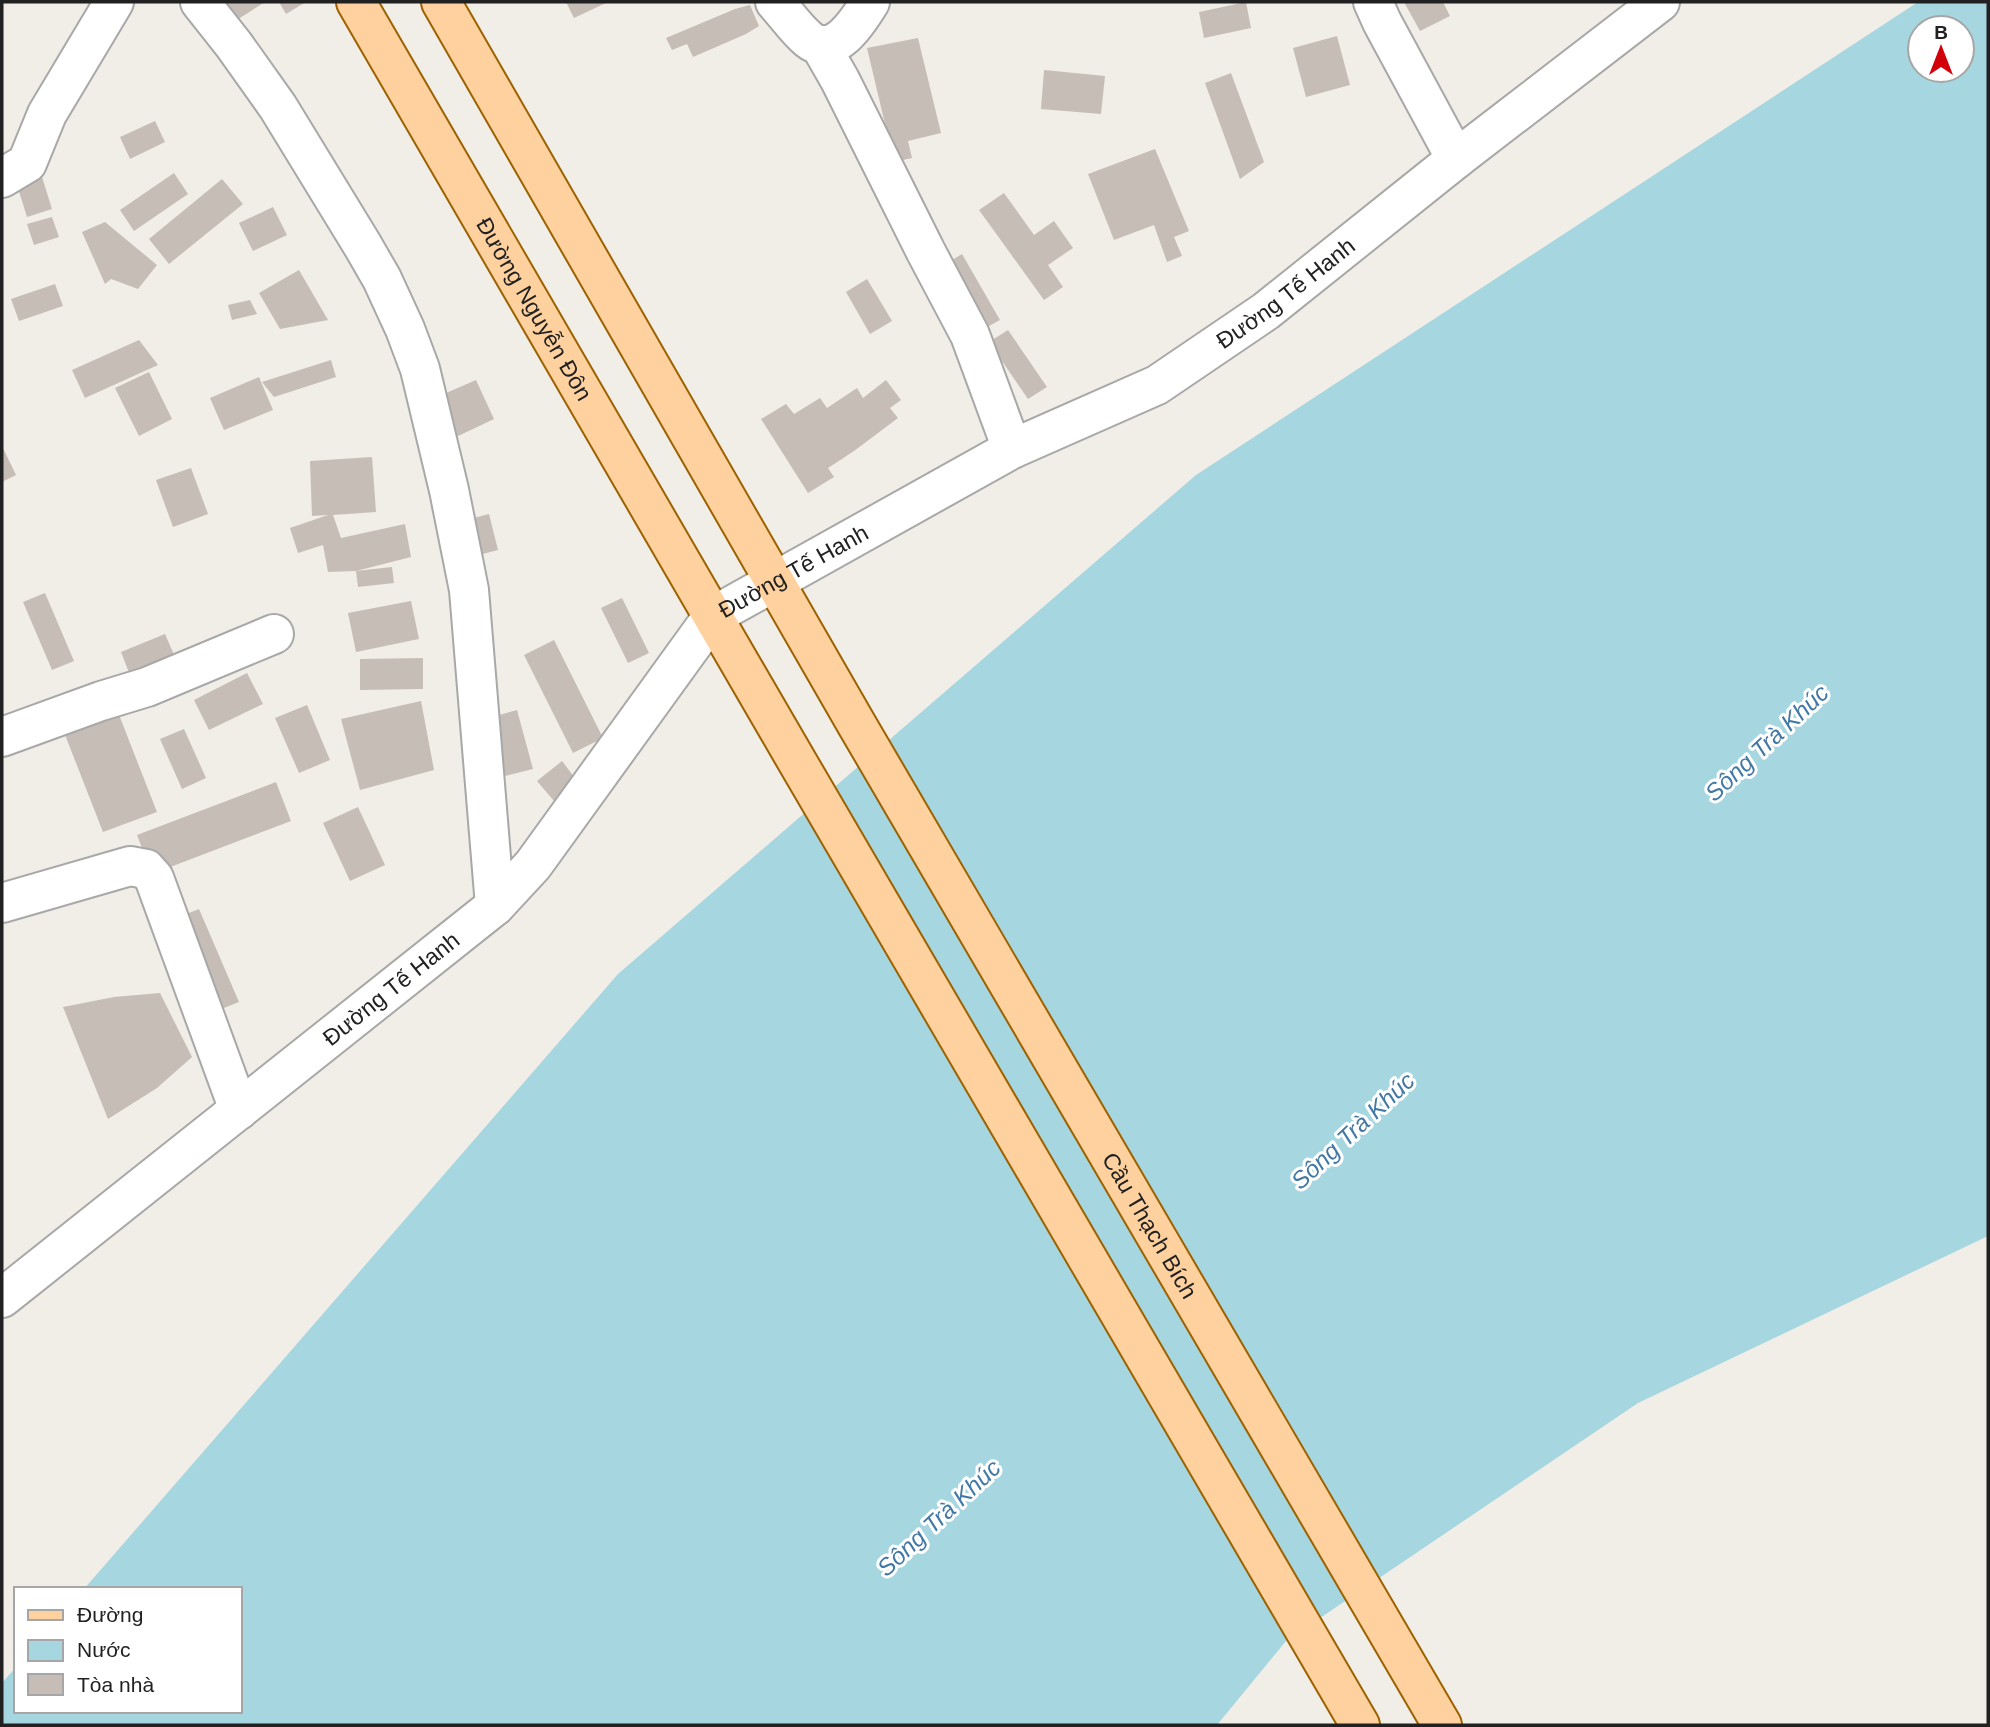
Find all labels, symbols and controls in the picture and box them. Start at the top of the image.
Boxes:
north arrow [1906,14,1976,84]
text: B [1934,22,1948,43]
street label: Đường Nguyễn Đôn [471,213,598,405]
street label: Đường Tế Hanh [1211,232,1360,354]
street label: Đường Tế Hanh [714,519,873,623]
water label: Sông Trà Khúc [1700,679,1834,806]
street label: Đường Tế Hanh [318,927,464,1051]
water label: Sông Trà Khúc [1286,1067,1420,1194]
street label: Cầu Thạch Bích [1097,1148,1203,1303]
water label: Sông Trà Khúc [872,1454,1006,1581]
legend [14,1587,242,1713]
text: Đường [77,1603,143,1626]
text: Nước [77,1638,131,1661]
text: Tòa nhà [77,1673,154,1696]

